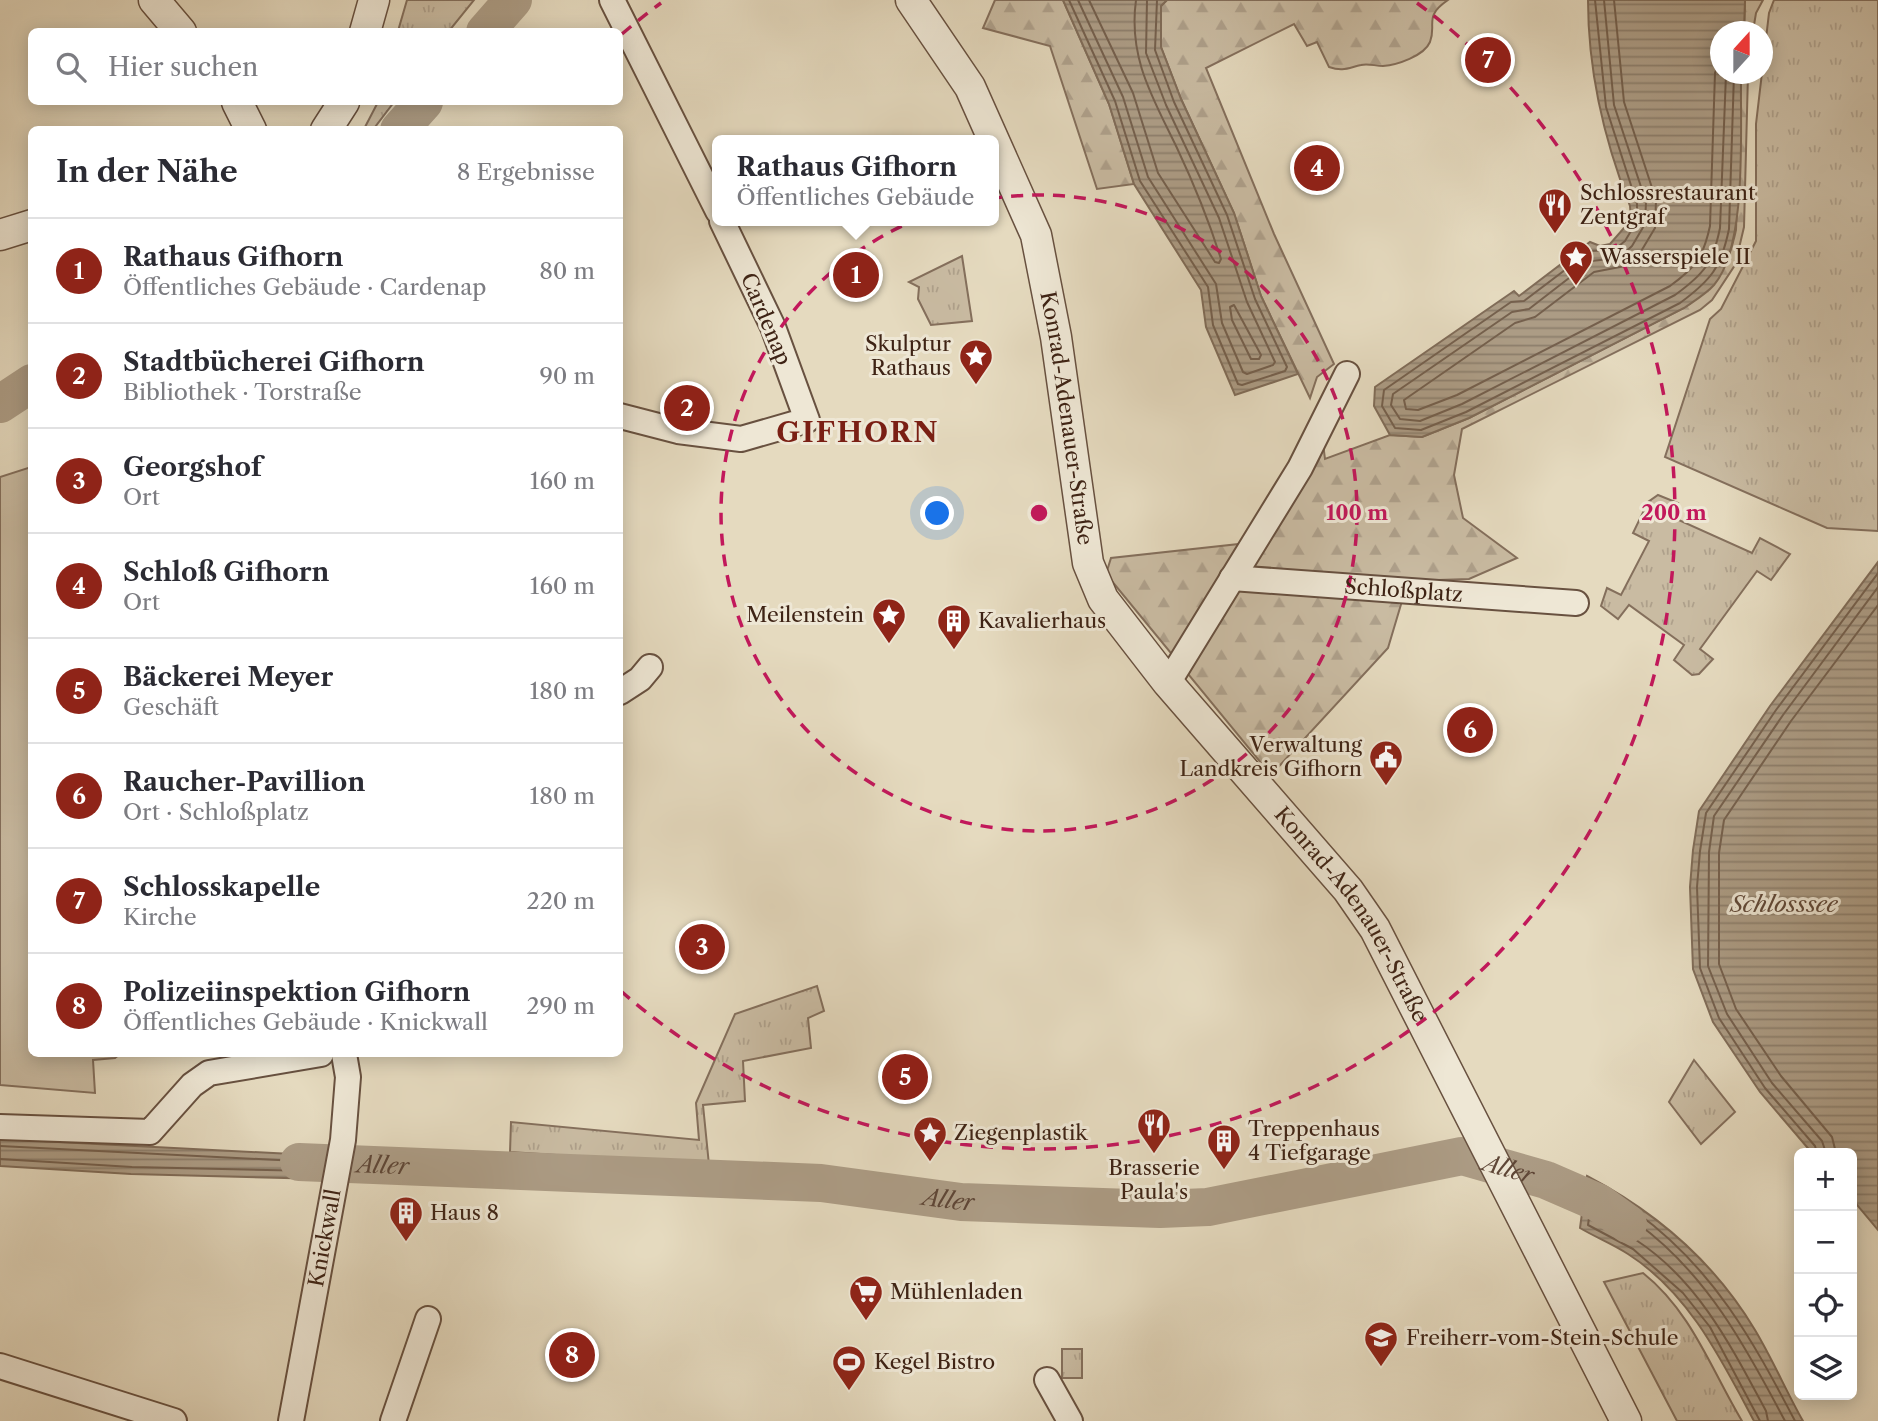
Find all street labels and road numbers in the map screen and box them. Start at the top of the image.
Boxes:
street label: Cardenap [736,269,797,369]
street label: Konrad-Adenauer-Straße [1035,289,1098,547]
street label: Schloßplatz [1343,573,1464,607]
street label: Konrad-Adenauer-Straße [1269,802,1433,1026]
street label: Knickwall [303,1187,346,1289]

